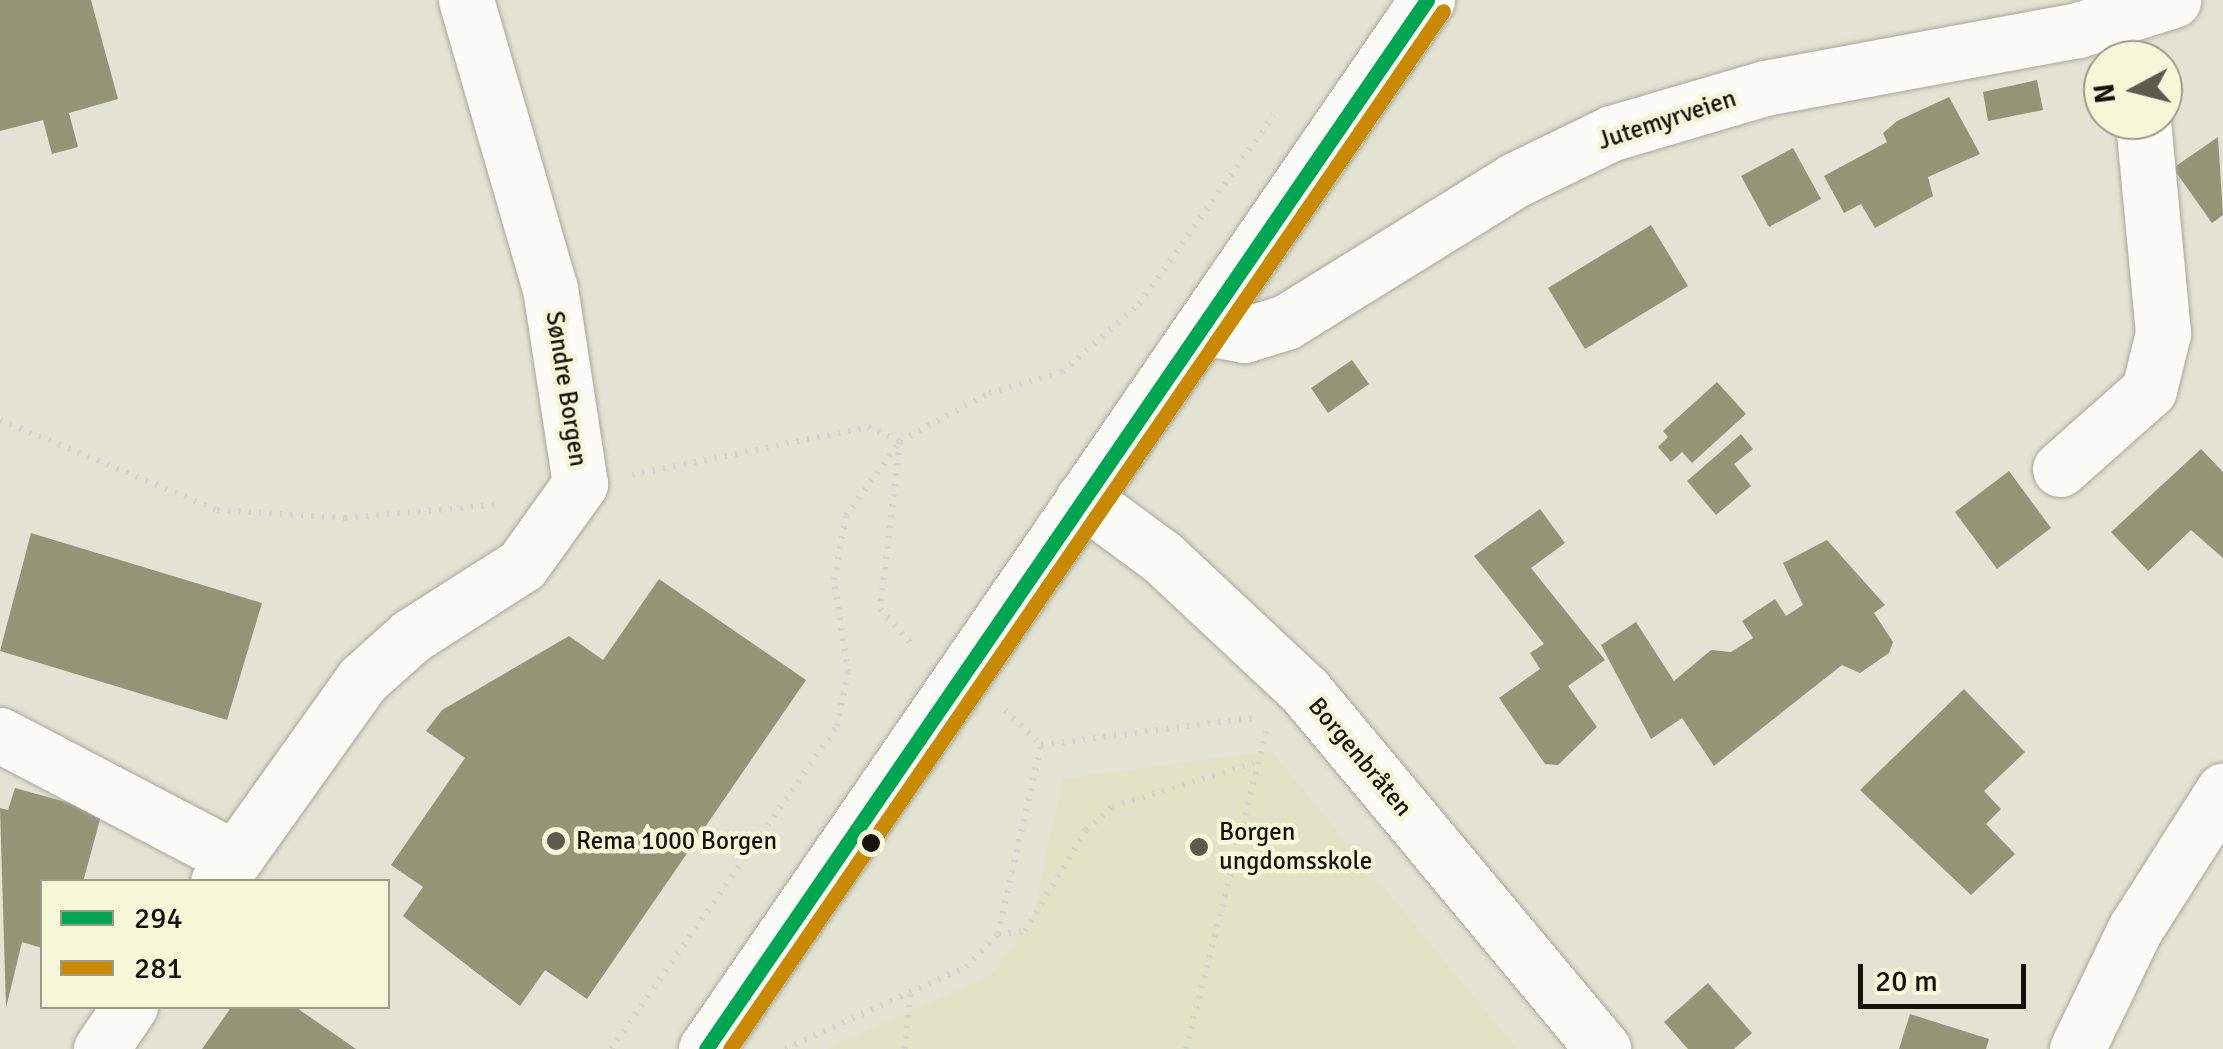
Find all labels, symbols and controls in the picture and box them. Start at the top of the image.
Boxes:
north arrow [2083,40,2183,140]
text: N [2087,82,2123,105]
street label: Jutemyrveien [1594,84,1740,156]
street label: Søndre Borgen [539,309,593,469]
street label: Borgenbråten [1302,692,1418,822]
place label: Borgen ungdomsskole [1219,818,1372,877]
place label: Rema 1000 Borgen [576,826,777,856]
marker: Rema 1000 Borgen [545,830,567,852]
unlabelled marker [861,833,881,853]
marker: Borgen ungdomsskole [1188,836,1210,858]
legend [40,879,390,1009]
text: 294 [134,900,183,937]
scale bar [1863,944,2030,1006]
text: 281 [134,950,183,987]
text: 20 m [1875,963,1938,1000]

